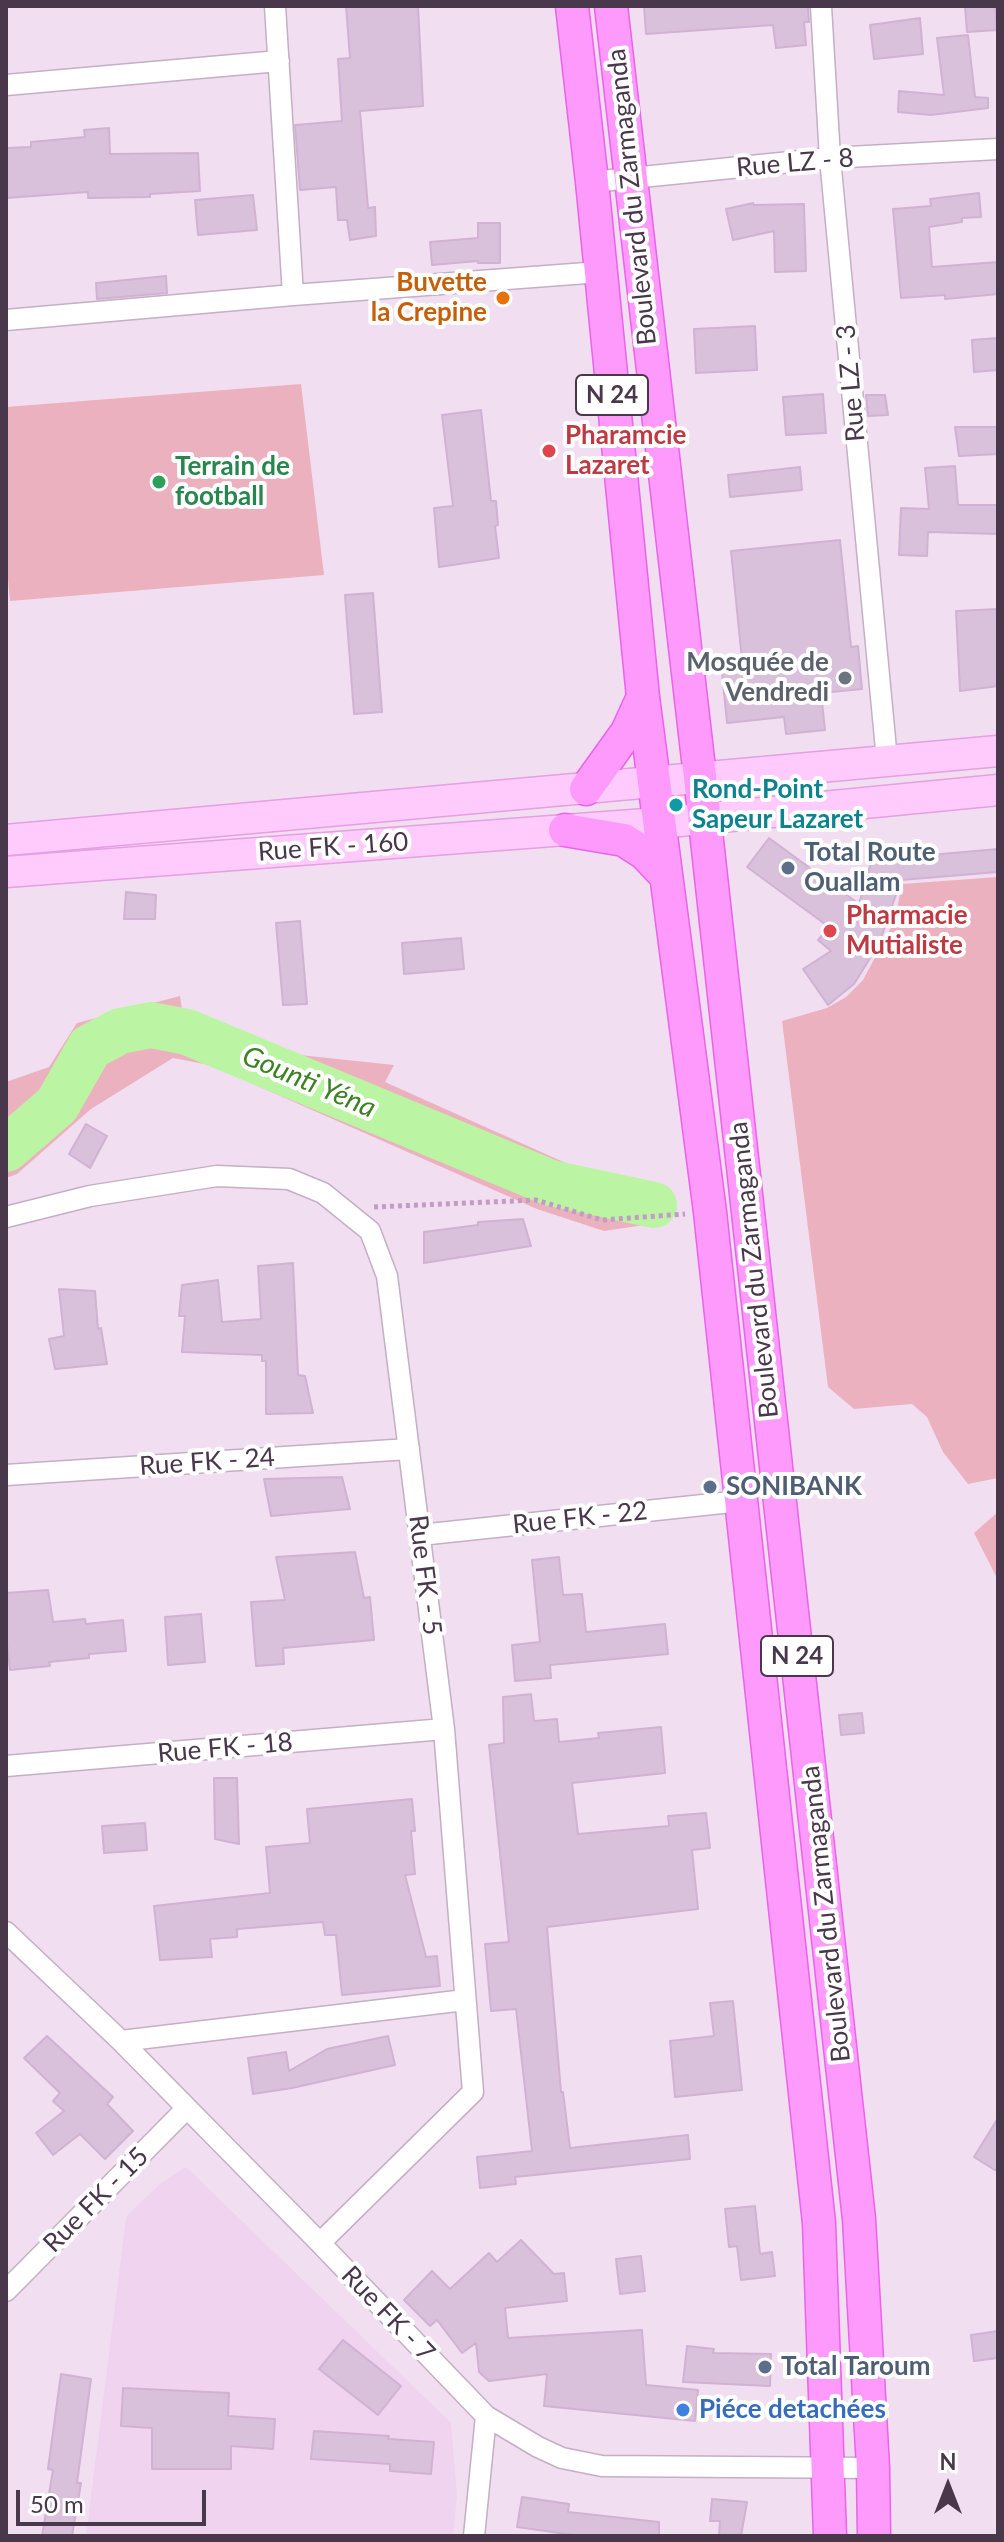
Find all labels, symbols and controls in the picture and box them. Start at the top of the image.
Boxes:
street label: Boulevard du Zarmaganda [601,47,663,347]
street label: Rue LZ - 8 [735,142,855,184]
place label: Buvette la Crepine [371,267,487,328]
marker: Buvette la Crepine [494,289,512,307]
street label: Rue LZ - 3 [830,323,872,443]
road number: N 24 [576,375,648,415]
place label: Pharamcie Lazaret [565,420,686,482]
marker: Pharamcie Lazaret [540,442,558,460]
place label: Terrain de football [175,451,290,512]
marker: Terrain de football [150,473,168,491]
place label: Mosquée de Vendredi [686,647,829,708]
marker: Mosquée de Vendredi [836,669,854,687]
place label: Rond-Point Sapeur Lazaret [692,774,863,836]
marker: Rond-Point Sapeur Lazaret [667,796,685,814]
street label: Rue FK - 160 [257,826,409,868]
place label: Total Route Ouallam [804,837,936,898]
marker: Total Route Ouallam [779,859,797,877]
place label: Pharmacie Mutialiste [846,900,968,962]
marker: Pharmacie Mutialiste [821,922,839,940]
water label: Gounti Yéna [237,1039,381,1125]
street label: Boulevard du Zarmaganda [723,1120,785,1420]
street label: Rue FK - 24 [138,1442,276,1482]
place label: SONIBANK [726,1471,862,1503]
marker: SONIBANK [701,1478,719,1496]
street label: Rue FK - 22 [511,1495,649,1541]
street label: Rue FK - 5 [402,1513,448,1637]
road number: N 24 [761,1636,833,1676]
street label: Rue FK - 18 [156,1727,294,1769]
street label: Boulevard du Zarmaganda [795,1764,857,2064]
street label: Rue FK - 15 [37,2141,155,2259]
street label: Rue FK - 7 [335,2260,441,2368]
place label: Total Taroum [781,2351,930,2383]
marker: Total Taroum [756,2358,774,2376]
place label: Piéce detachées [699,2394,886,2426]
marker: Piéce detachées [674,2401,692,2419]
north arrow [908,2446,988,2526]
text: N [940,2448,956,2475]
scale bar [20,2474,210,2524]
text: 50 m [30,2489,84,2518]

